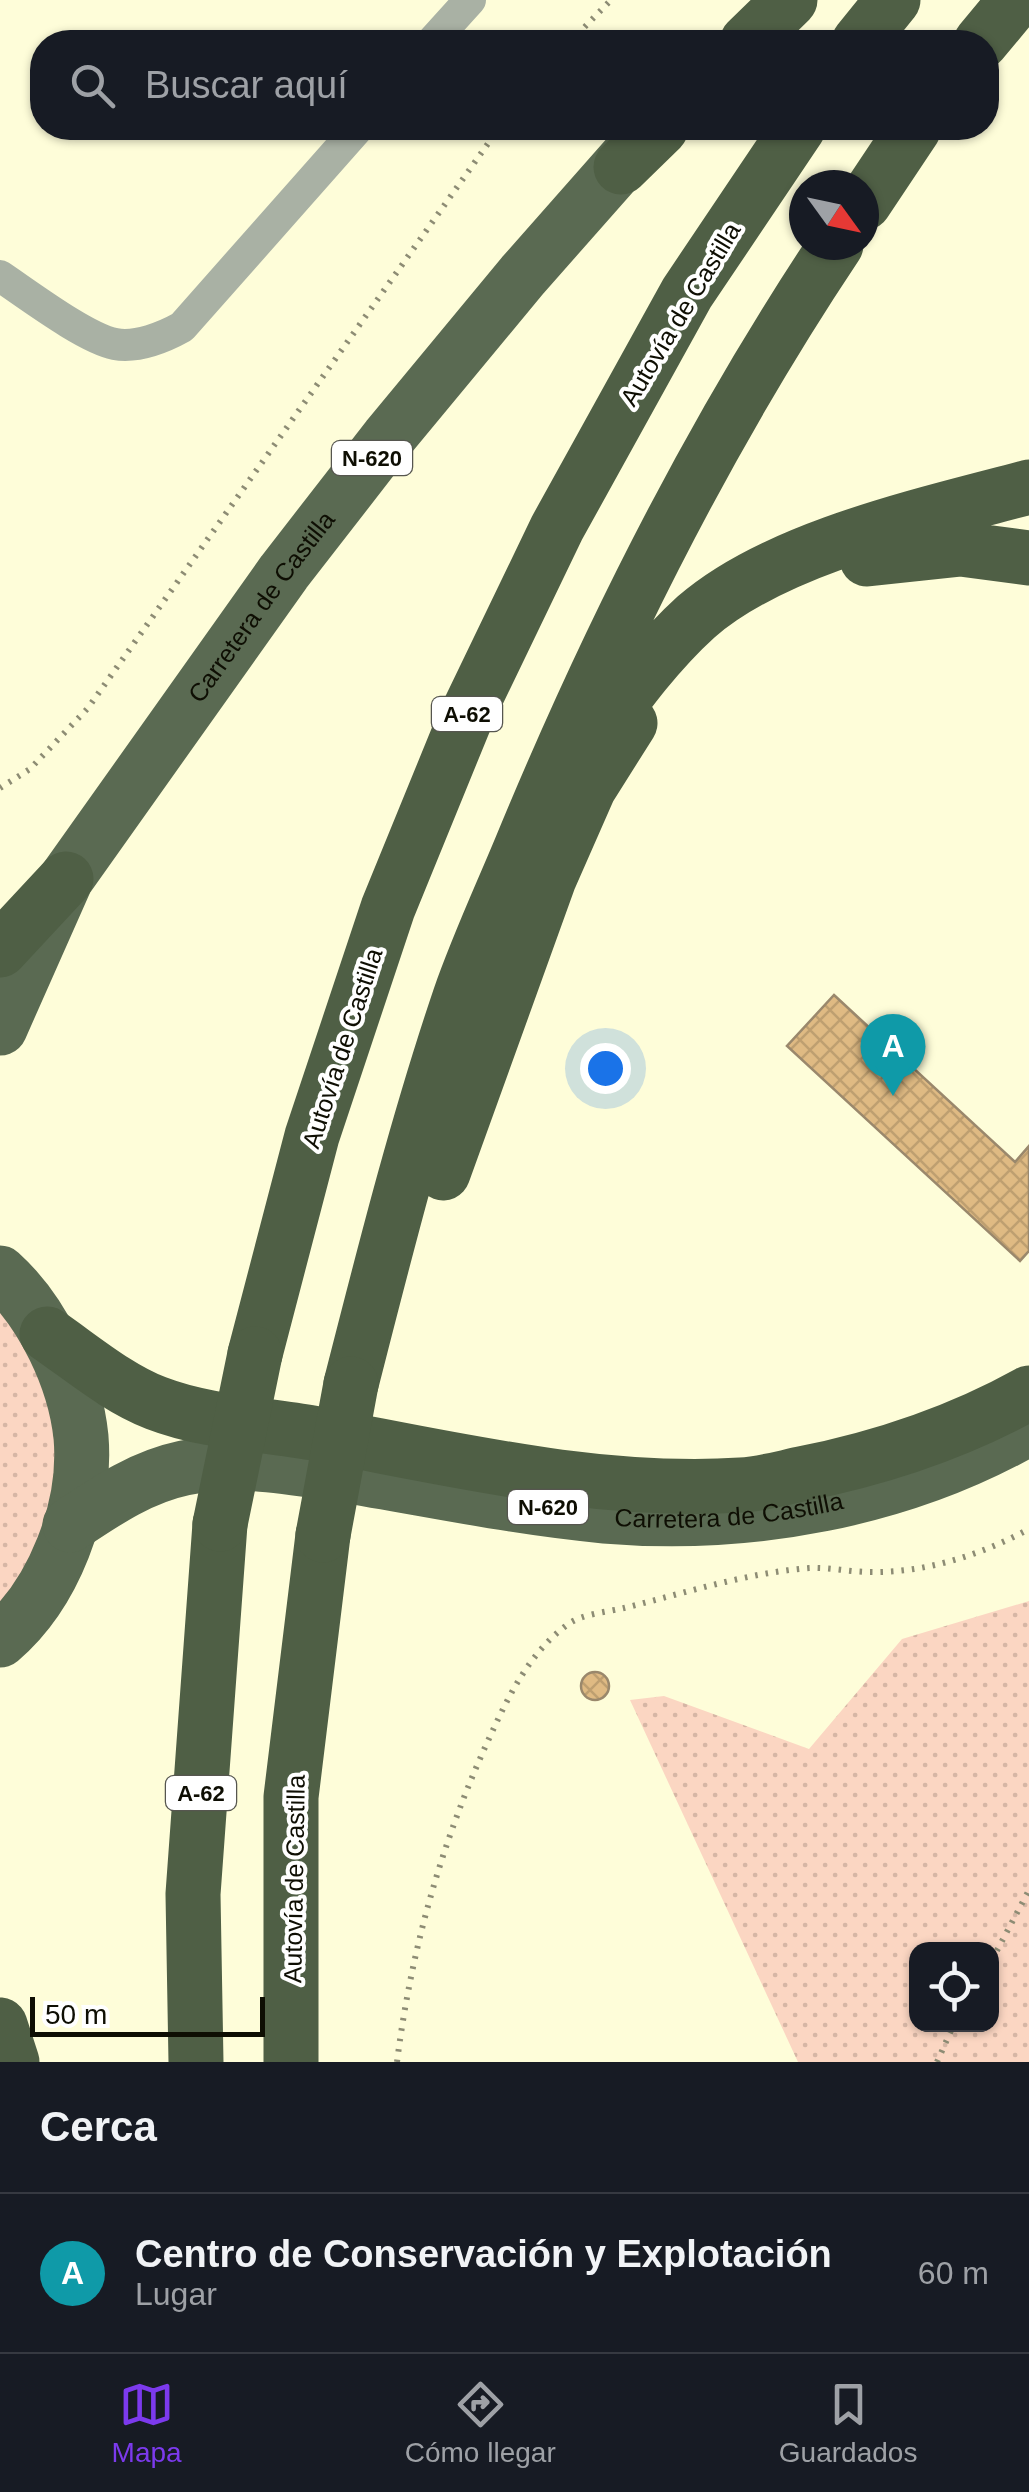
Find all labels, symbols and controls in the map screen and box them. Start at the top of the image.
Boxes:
search box [30,30,999,140]
icon: search [65,58,120,113]
text: Buscar aquí [145,64,348,106]
north arrow [789,170,879,260]
street label: Autovía de Castilla [614,217,746,411]
road number: N-620 [332,441,412,475]
street label: Carretera de Castilla [182,506,340,707]
road number: A-62 [432,697,502,731]
street label: Autovía de Castilla [296,944,388,1151]
pin: A [860,1014,926,1096]
your location [580,1043,631,1094]
street label: Carretera de Castilla [614,1486,846,1533]
road number: N-620 [508,1490,588,1524]
street label: Autovía de Castilla [278,1774,310,1983]
road number: A-62 [166,1776,236,1810]
map controls [909,1942,999,2032]
button: locate [909,1942,999,2032]
scale bar [30,1992,265,2036]
text: 50 m [45,1999,107,2030]
text: Cerca [40,2103,157,2150]
text: Centro de Conservación y Explotación [135,2233,832,2275]
text: A [61,2255,84,2291]
text: 60 m [918,2255,989,2291]
text: Lugar [135,2276,217,2312]
tab: Mapa [112,2377,182,2469]
tab: Cómo llegar [405,2377,556,2469]
tab: Guardados [779,2377,917,2469]

